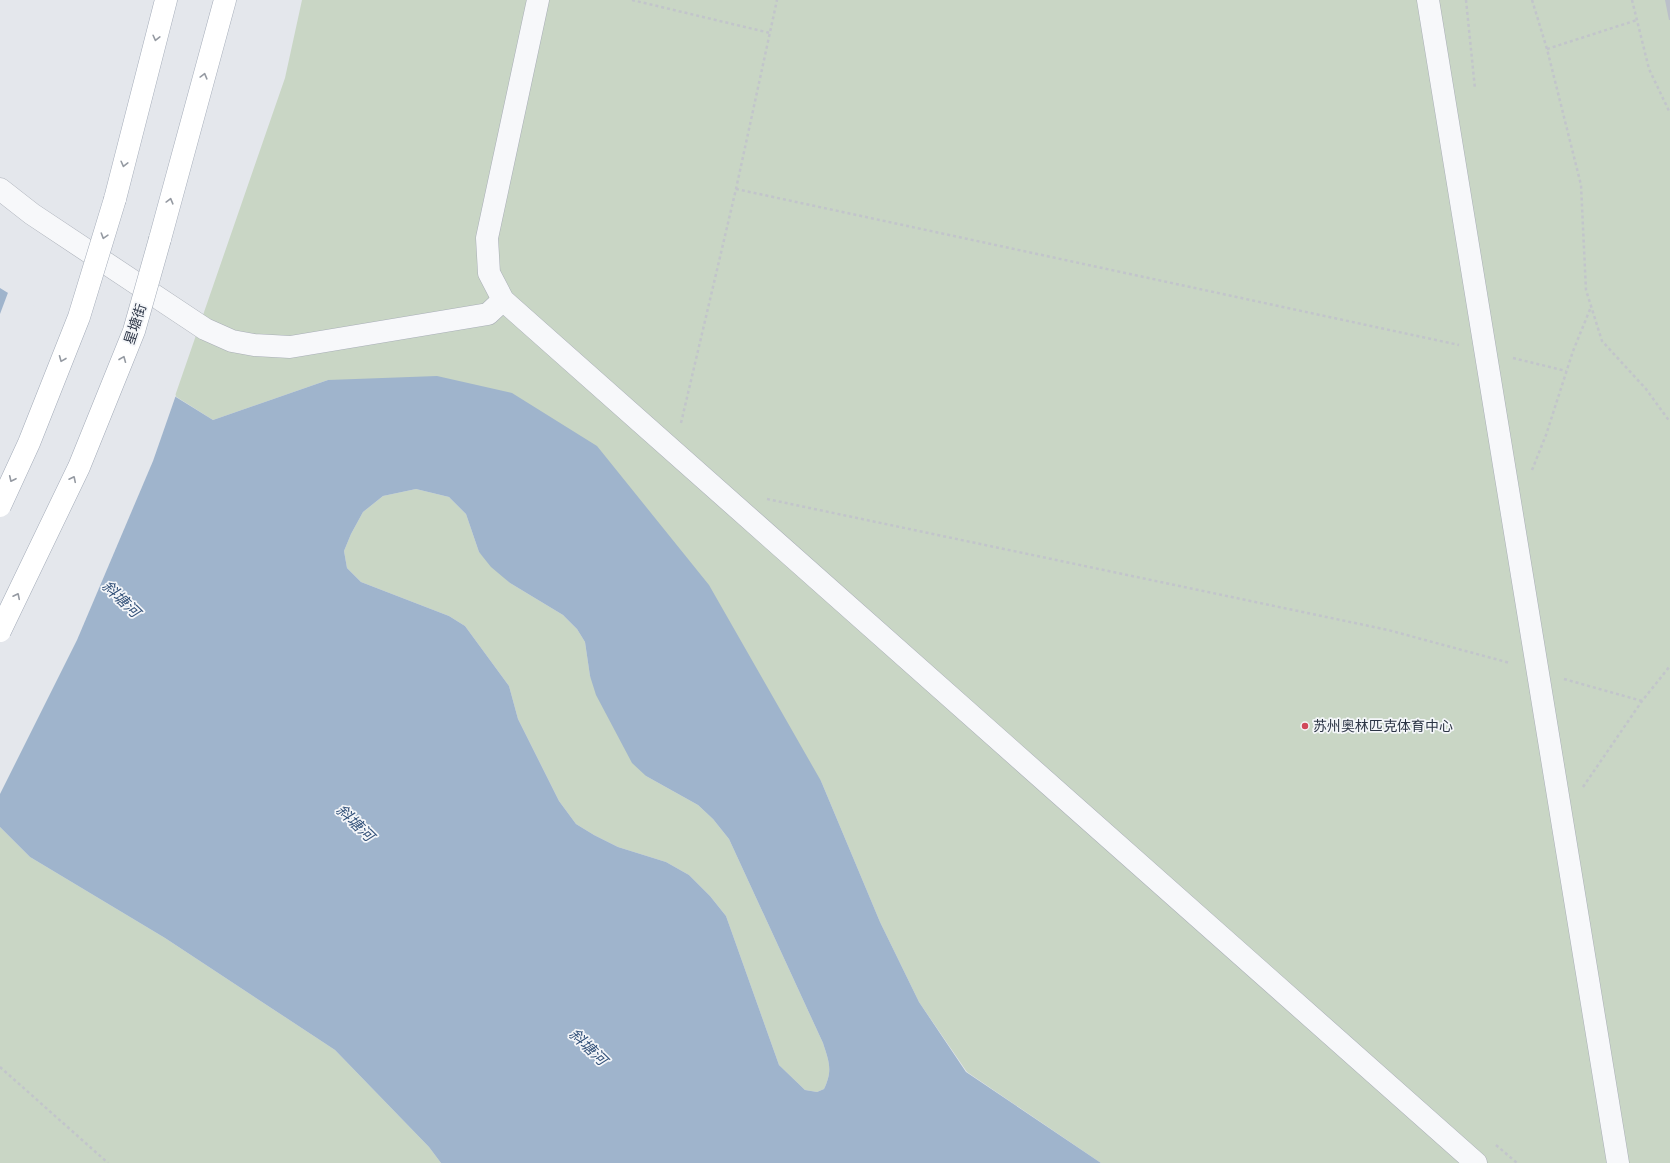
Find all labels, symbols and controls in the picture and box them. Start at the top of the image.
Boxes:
one-way arrow [152,34,161,41]
one-way arrow [199,73,208,80]
one-way arrow [120,160,129,167]
one-way arrow [165,198,174,205]
one-way arrow [100,233,109,240]
street label: 星塘街 [121,302,149,346]
one-way arrow [118,355,126,362]
one-way arrow [59,356,67,363]
one-way arrow [9,475,17,483]
one-way arrow [68,476,76,483]
water label: 斜塘河 [99,577,146,623]
one-way arrow [12,593,20,601]
place label: 苏州奥林匹克体育中心 [1313,718,1453,734]
marker: 苏州奥林匹克体育中心 [1300,721,1310,731]
water label: 斜塘河 [333,801,380,847]
water label: 斜塘河 [566,1025,613,1071]

